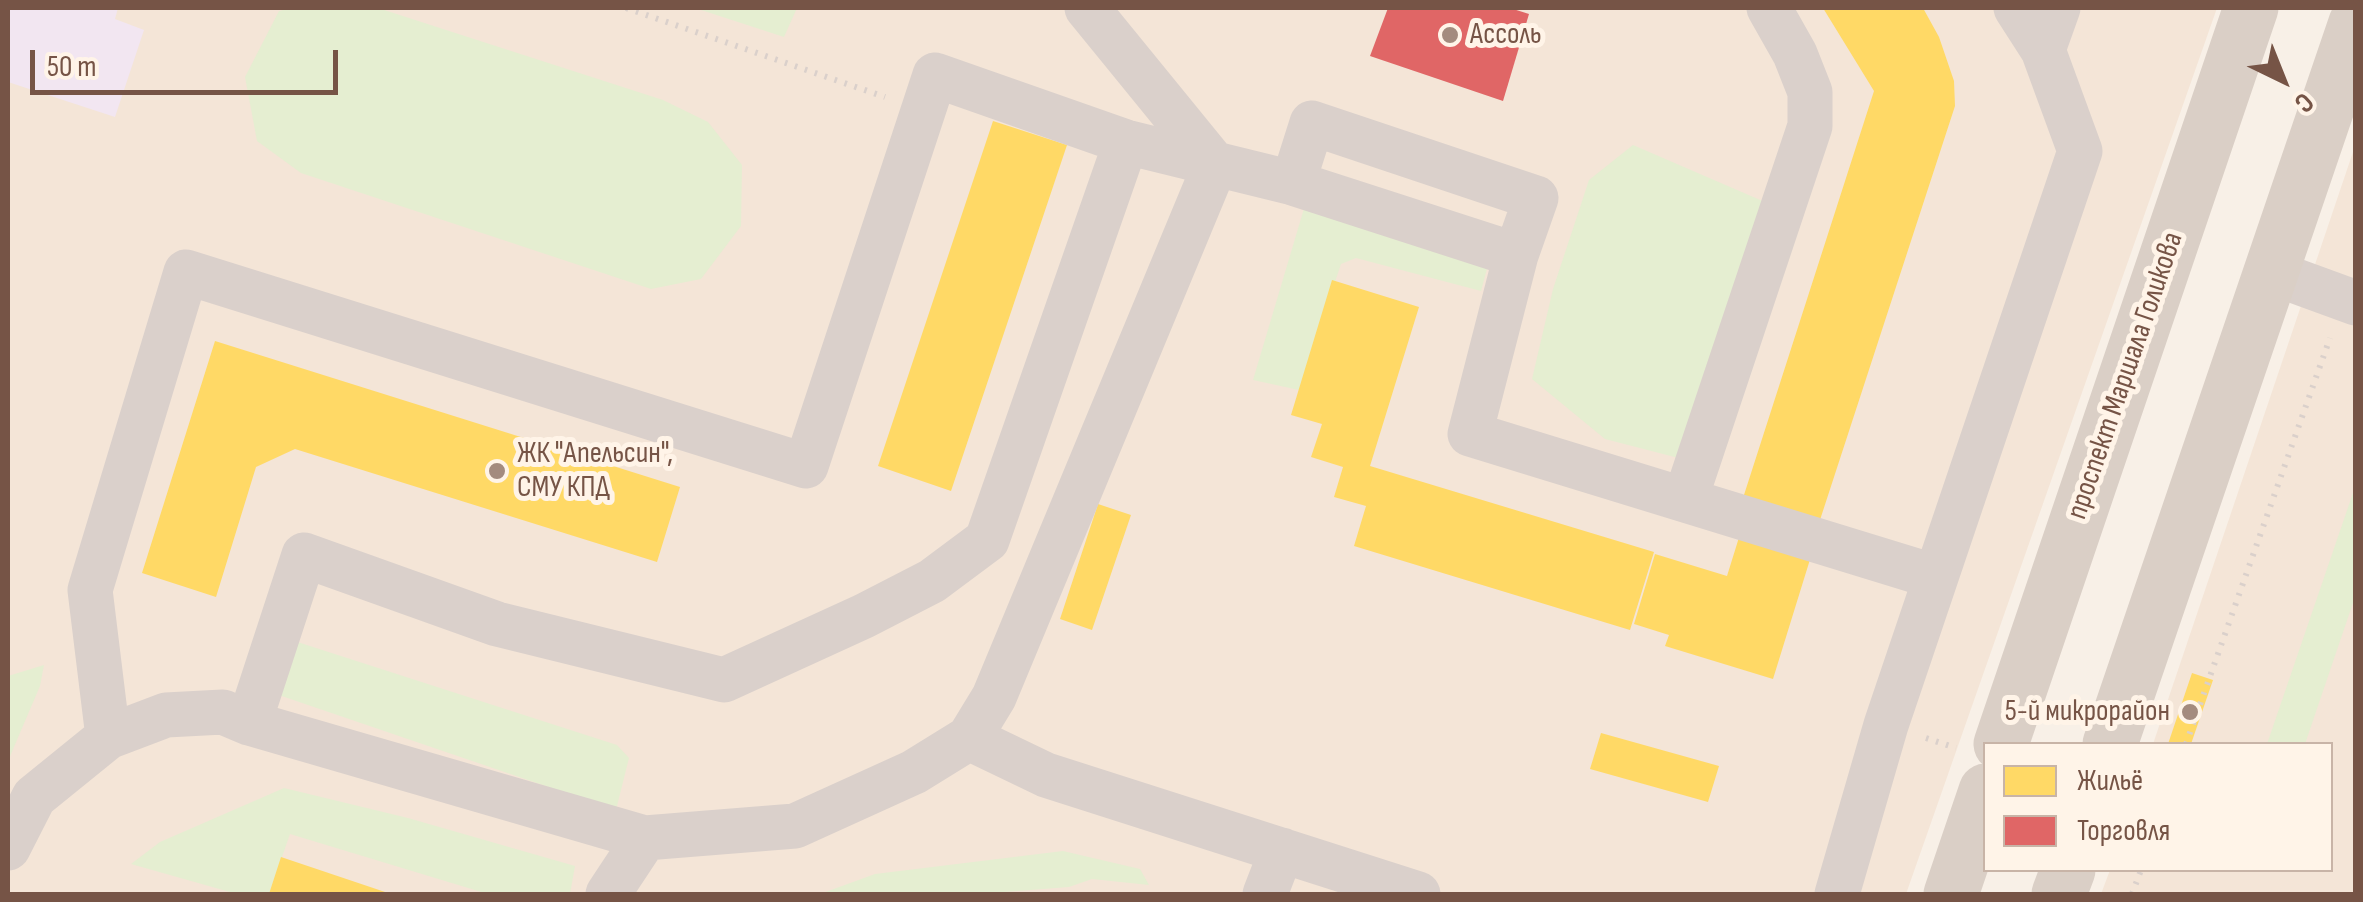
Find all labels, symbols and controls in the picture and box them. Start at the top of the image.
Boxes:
place label: Ассоль [1470,17,1542,53]
marker: Ассоль [1439,24,1461,46]
scale bar [35,30,342,92]
north arrow [2233,30,2333,130]
text: 50 m [47,49,96,85]
text: С [2287,85,2320,119]
street label: проспект Маршала Голикова [2060,228,2192,524]
place label: ЖК "Апельсин", СМУ КПД [517,436,673,506]
marker: ЖК "Апельсин", СМУ КПД [486,460,508,482]
place label: 5-й микрорайон [2005,694,2170,730]
marker: 5-й микрорайон [2179,701,2201,723]
legend [1983,742,2333,872]
text: Жильё [2077,763,2143,799]
text: Торговля [2077,813,2170,849]

